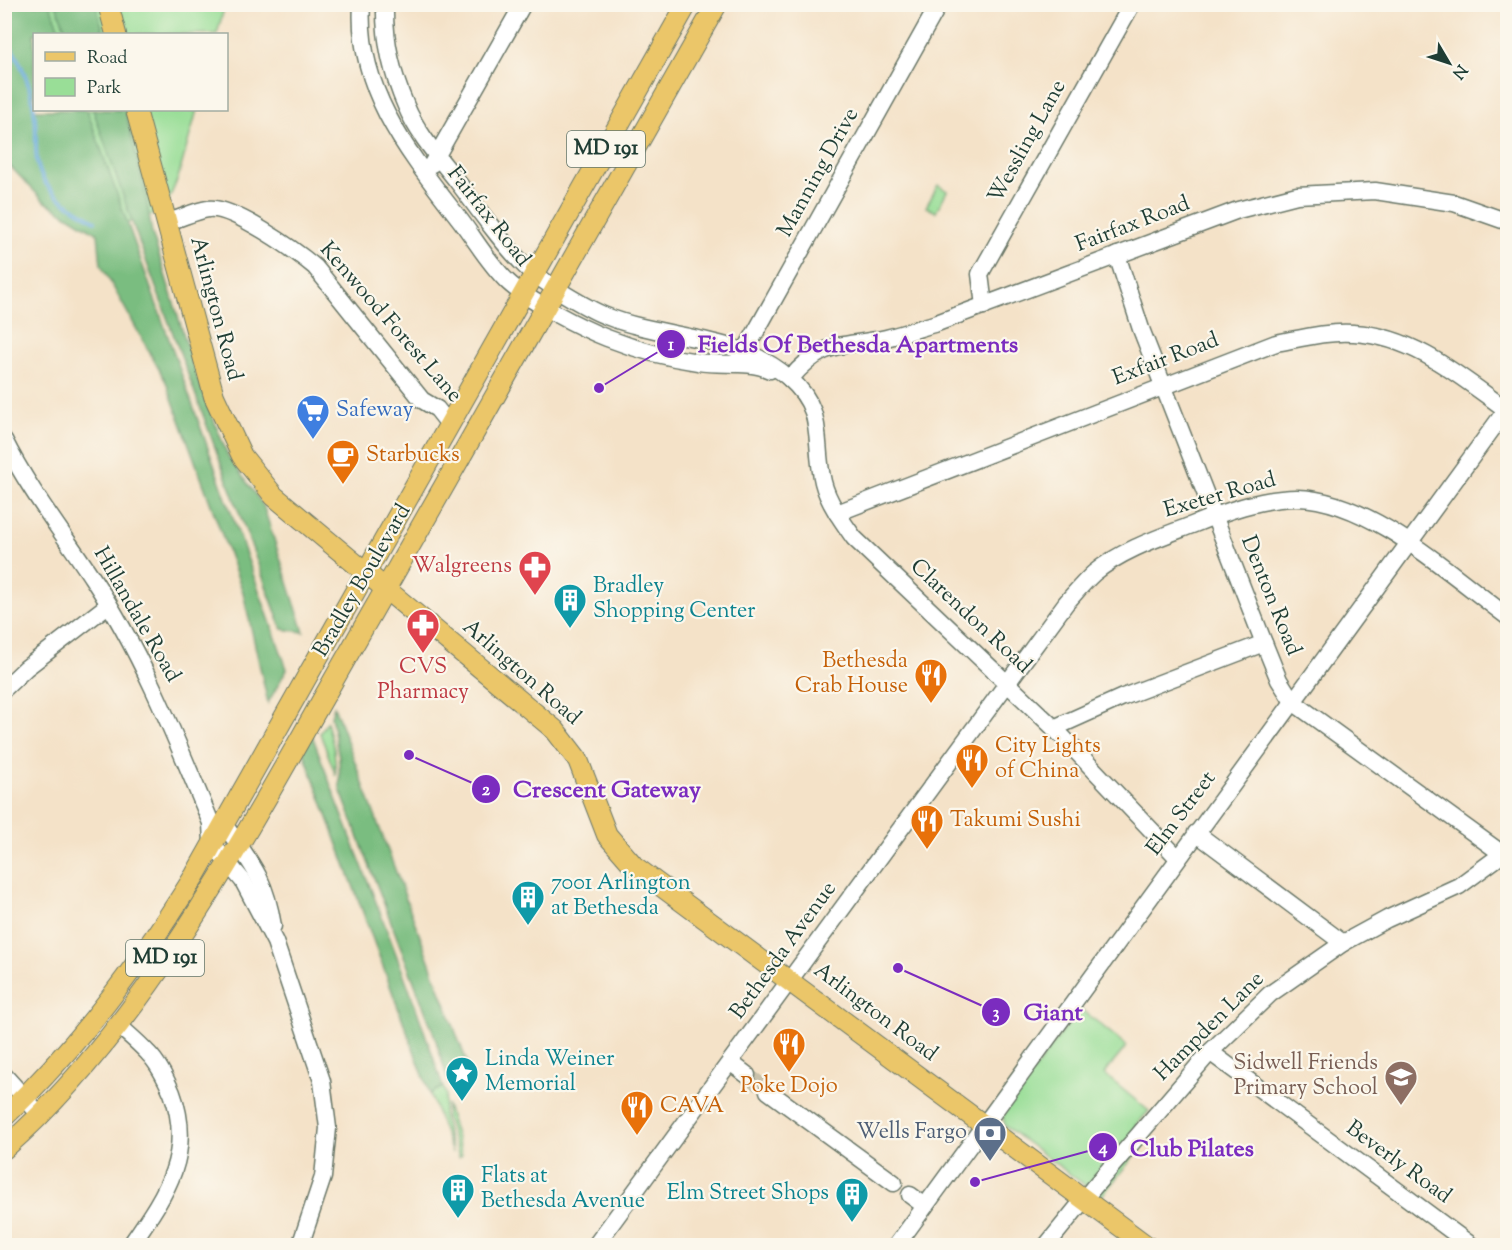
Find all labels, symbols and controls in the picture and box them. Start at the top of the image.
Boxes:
legend [33,33,228,111]
north arrow [1419,33,1479,93]
text: Road [87,46,127,72]
text: N [1446,59,1472,83]
street label: Wessling Lane [981,74,1075,210]
text: Park [87,76,122,102]
street label: Manning Drive [770,102,868,244]
road number: MD 191 [567,131,645,167]
street label: Fairfax Road [438,160,538,274]
street label: Fairfax Road [1071,189,1195,261]
street label: Arlington Road [180,233,250,385]
street label: Kenwood Forest Lane [311,235,469,411]
callout: Fields Of Bethesda Apartments [656,323,1030,365]
street label: Exfair Road [1108,325,1224,395]
text: Fields Of Bethesda Apartments [698,329,1018,363]
text: 1 [668,333,675,359]
supermarket icon: Safeway [295,393,331,440]
place label: Safeway [336,395,414,427]
cafe icon: Starbucks [325,438,361,485]
place label: Starbucks [366,440,460,472]
street label: Exeter Road [1160,465,1280,527]
street label: Bradley Boulevard [306,498,420,664]
street label: Denton Road [1231,531,1309,661]
street label: Hillandale Road [84,541,188,689]
pharmacy icon: Walgreens [517,549,553,596]
place label: Walgreens [412,551,512,583]
street label: Clarendon Road [902,552,1038,682]
place label: Bradley Shopping Center [593,571,755,628]
building icon: Bradley Shopping Center [552,582,588,629]
pharmacy icon: CVS Pharmacy [405,607,441,654]
street label: Arlington Road [455,612,587,734]
place label: Bethesda Crab House [795,646,908,703]
place label: CVS Pharmacy [377,652,469,709]
restaurant icon: Bethesda Crab House [913,657,949,704]
place label: City Lights of China [995,731,1101,788]
restaurant icon: City Lights of China [954,742,990,789]
street label: Elm Street [1139,764,1225,863]
callout: Crescent Gateway [471,768,713,810]
text: Crescent Gateway [513,774,701,808]
text: 2 [482,778,491,804]
restaurant icon: Takumi Sushi [909,803,945,850]
place label: Takumi Sushi [950,805,1081,837]
place label: 7001 Arlington at Bethesda [551,868,691,925]
street label: Bethesda Avenue [723,875,845,1027]
building icon: 7001 Arlington at Bethesda [510,879,546,926]
road number: MD 191 [126,940,204,976]
street label: Arlington Road [806,956,944,1070]
street label: Hampden Lane [1148,965,1272,1089]
callout: Giant [981,991,1094,1033]
text: Giant [1023,997,1084,1031]
text: 3 [992,1001,1000,1027]
restaurant icon: Poke Dojo [771,1026,807,1073]
place label: Linda Weiner Memorial [485,1044,615,1101]
place label: Sidwell Friends Primary School [1233,1048,1378,1105]
place icon: Linda Weiner Memorial [444,1055,480,1102]
school or university icon: Sidwell Friends Primary School [1383,1059,1419,1106]
place label: Poke Dojo [740,1071,838,1103]
restaurant icon: CAVA [619,1089,655,1136]
place label: CAVA [660,1091,724,1123]
street label: Beverly Road [1338,1114,1458,1212]
bank icon: Wells Fargo [972,1115,1008,1162]
place label: Wells Fargo [856,1117,967,1149]
callout: Club Pilates [1088,1126,1266,1168]
text: Club Pilates [1130,1133,1254,1167]
text: 4 [1097,1136,1108,1162]
place label: Flats at Bethesda Avenue [481,1161,645,1218]
building icon: Flats at Bethesda Avenue [440,1172,476,1219]
building icon: Elm Street Shops [834,1176,870,1223]
place label: Elm Street Shops [667,1178,829,1210]

